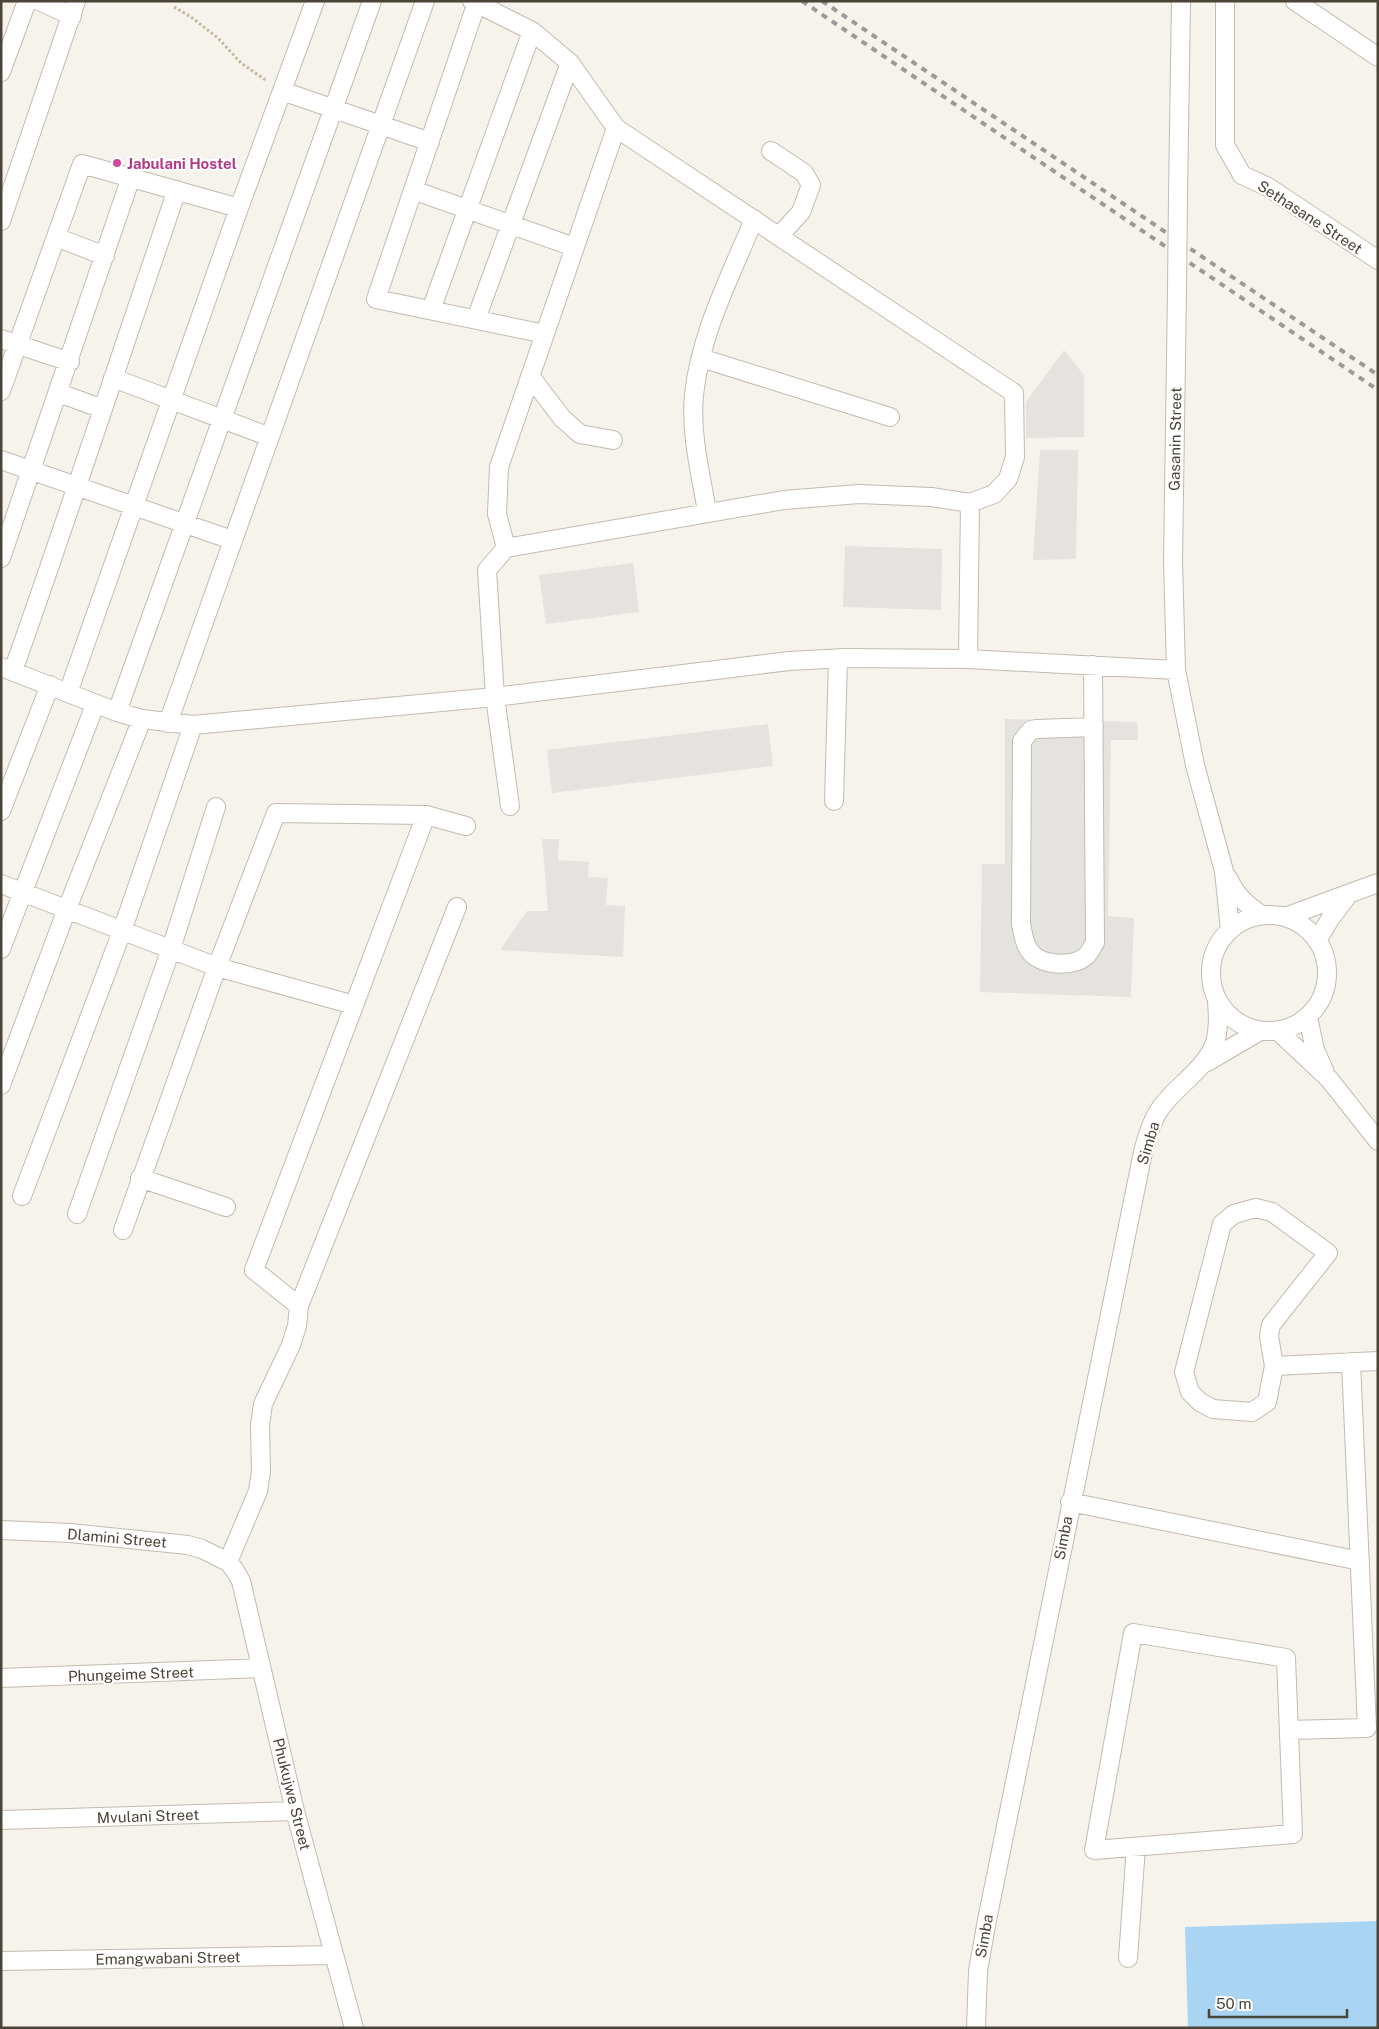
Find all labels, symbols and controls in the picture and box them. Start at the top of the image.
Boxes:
place label: Jabulani Hostel [127,155,237,172]
marker: Jabulani Hostel [111,157,123,169]
street label: Sethasane Street [1254,177,1366,257]
street label: Gasanin Street [1166,387,1184,491]
street label: Simba [1133,1119,1163,1167]
street label: Simba [1050,1515,1076,1561]
street label: Dlamini Street [67,1525,168,1551]
street label: Phungeime Street [68,1663,194,1685]
street label: Phukujwe Street [270,1736,314,1852]
street label: Mvulani Street [97,1806,200,1826]
street label: Simba [972,1913,996,1959]
street label: Emangwabani Street [95,1948,241,1968]
scale bar [1209,1986,1346,2018]
text: 50 m [1216,1995,1251,2012]

